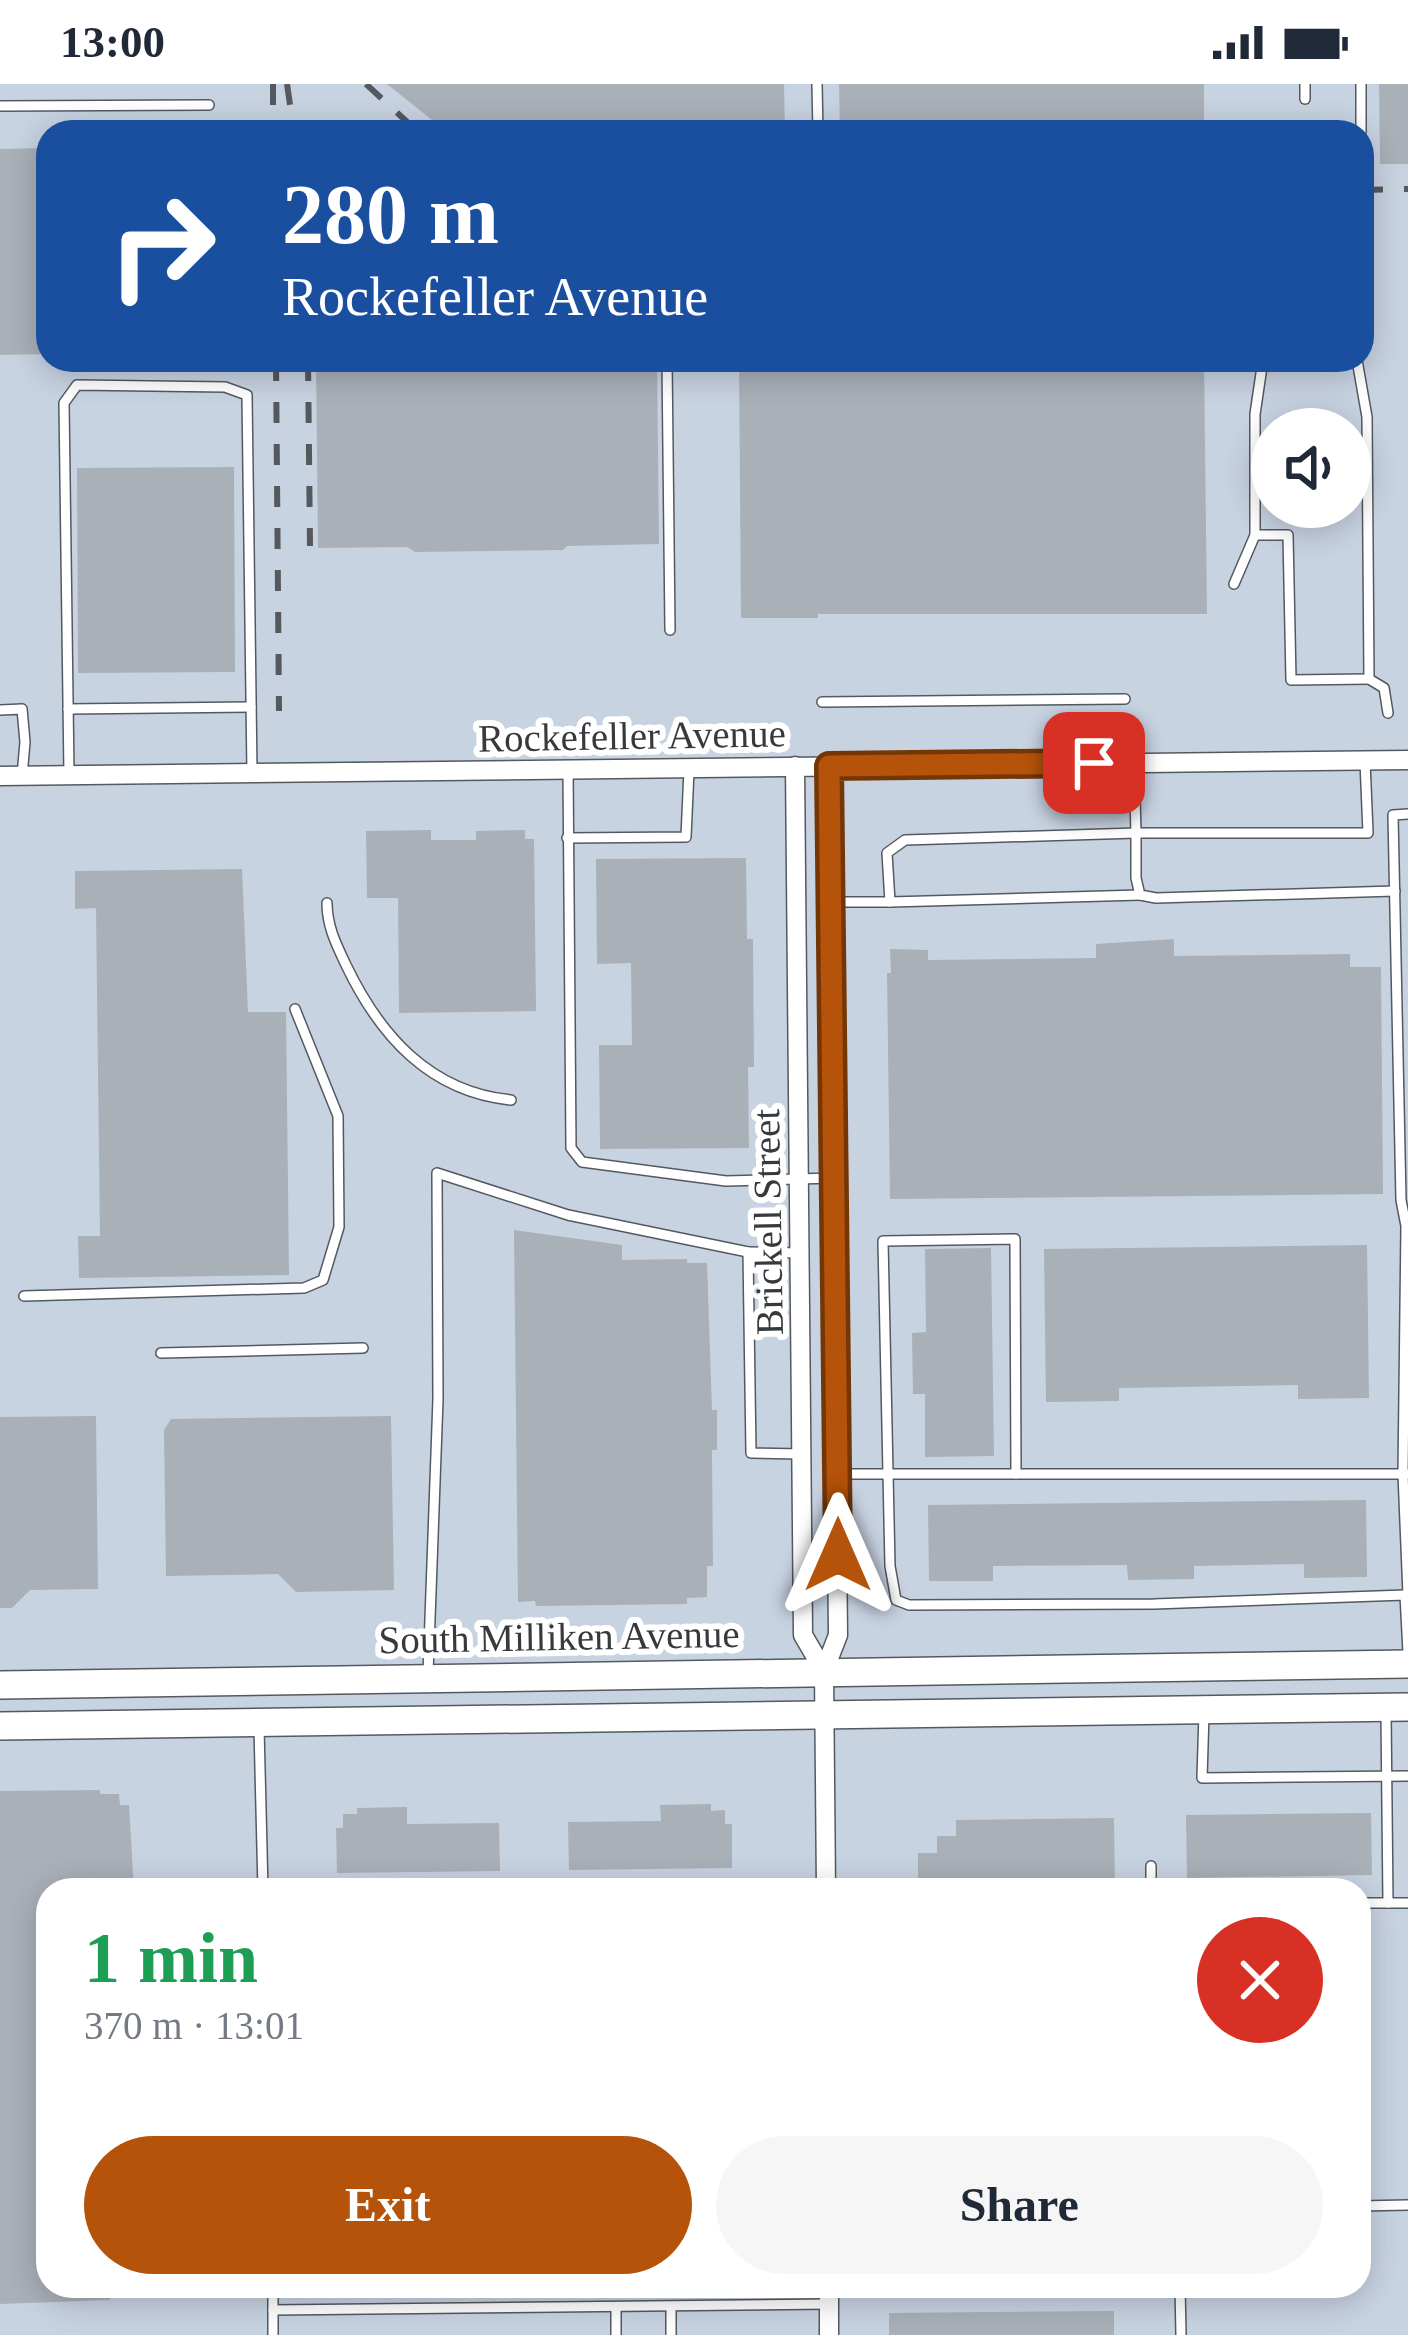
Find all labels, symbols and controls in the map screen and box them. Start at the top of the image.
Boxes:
text: 13:00 [60,17,165,67]
icon: right [84,168,240,324]
text: 280 m [282,168,499,261]
text: Rockefeller Avenue [282,267,708,327]
map controls [1251,408,1371,528]
button: sound [1251,408,1371,528]
street label: Rockefeller Avenue [478,711,786,760]
pin [1043,712,1145,814]
icon: arrive [1061,730,1127,796]
street label: Brickell Street [744,1108,791,1336]
position arrow [775,1492,901,1618]
street label: South Milliken Avenue [378,1612,740,1661]
button: close [1197,1917,1323,2043]
text: 1 min [84,1918,258,1998]
text: 370 m · 13:01 [84,2004,304,2047]
button: Exit [84,2136,692,2274]
button: Share [716,2136,1323,2274]

